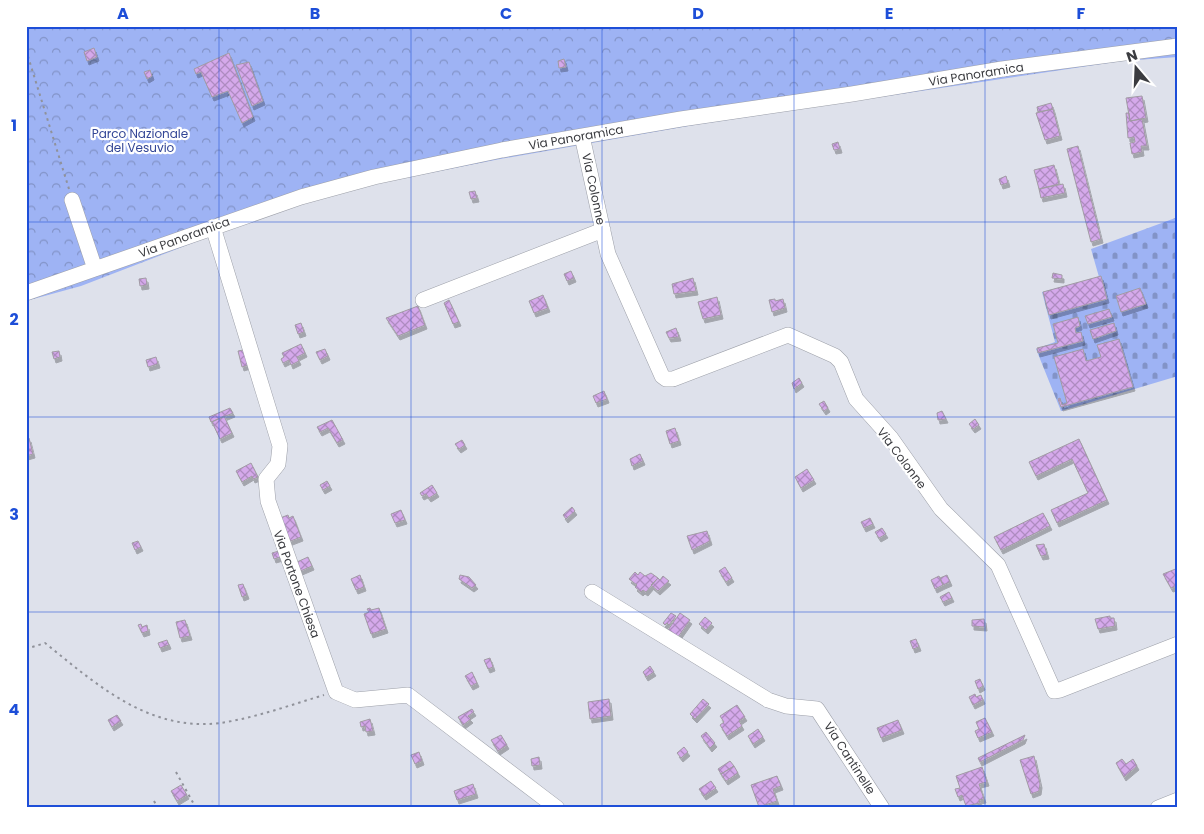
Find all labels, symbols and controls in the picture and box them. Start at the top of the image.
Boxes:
text: A [117,2,129,25]
text: B [310,2,320,25]
text: C [500,2,512,25]
text: D [692,2,704,25]
text: E [885,2,893,25]
text: F [1077,2,1086,25]
north arrow [1112,42,1162,92]
text: N [1124,45,1140,67]
street label: Via Panoramica [927,58,1025,90]
text: 1 [11,114,17,137]
street label: Via Panoramica [527,120,625,154]
park label: Parco Nazionale del Vesuvio [92,125,188,156]
street label: Via Colonne [578,152,610,226]
street label: Via Panoramica [136,213,232,261]
text: 2 [9,308,19,331]
street label: Via Colonne [873,424,931,492]
text: 3 [9,503,19,526]
street label: Via Portone Chiesa [270,528,324,640]
text: 4 [9,698,20,721]
street label: Via Cantinelle [820,718,880,798]

